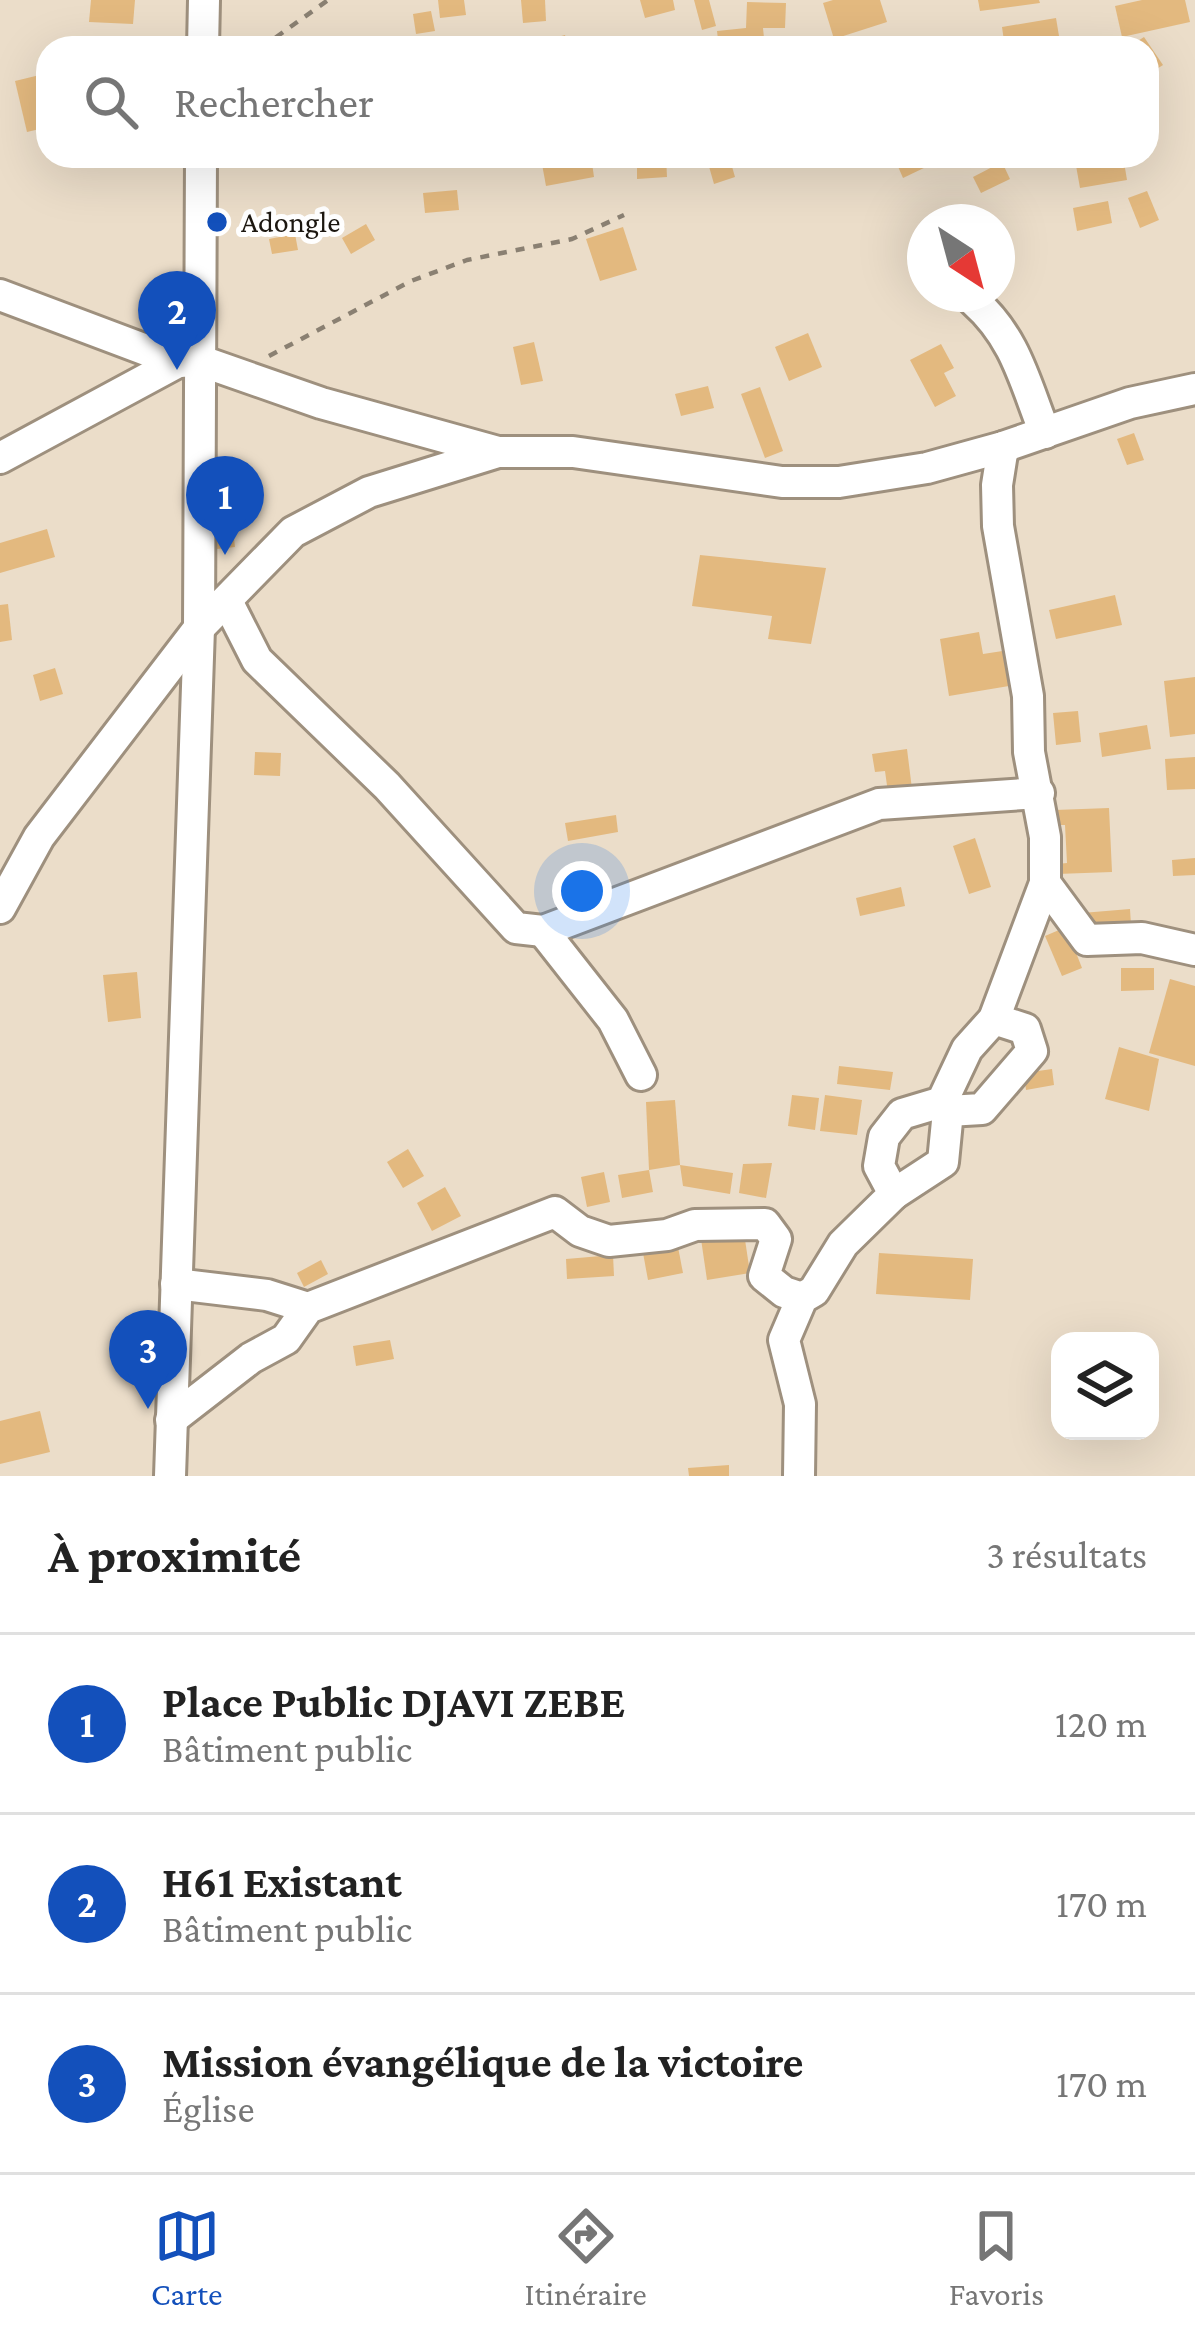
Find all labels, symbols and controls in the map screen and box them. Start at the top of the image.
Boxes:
search box [36,36,1159,168]
icon: search [78,69,144,135]
text: Rechercher [174,77,374,127]
north arrow [907,204,1015,312]
place label: Adongle [241,205,340,239]
marker: Adongle [204,209,230,235]
pin: 2 [138,271,216,370]
pin: 1 [186,456,264,555]
your location [552,861,612,921]
pin: 3 [109,1310,187,1409]
map controls [1051,1332,1159,1440]
button: layers [1051,1332,1159,1440]
text: À proximité [48,1526,301,1583]
text: 3 résultats [986,1533,1147,1576]
text: Place Public DJAVI ZEBE [162,1677,625,1727]
text: 1 [80,1702,94,1745]
text: 120 m [1055,1702,1147,1745]
text: Bâtiment public [162,1727,412,1770]
text: H61 Existant [162,1857,402,1907]
text: 2 [77,1882,97,1925]
text: 170 m [1056,1882,1147,1925]
text: Bâtiment public [162,1907,412,1950]
text: Mission évangélique de la victoire [162,2037,804,2087]
text: 3 [77,2062,97,2105]
text: 170 m [1056,2062,1147,2105]
text: Église [162,2087,255,2130]
tab: Carte [151,2203,223,2312]
tab: Itinéraire [524,2203,647,2312]
tab: Favoris [949,2203,1044,2312]

